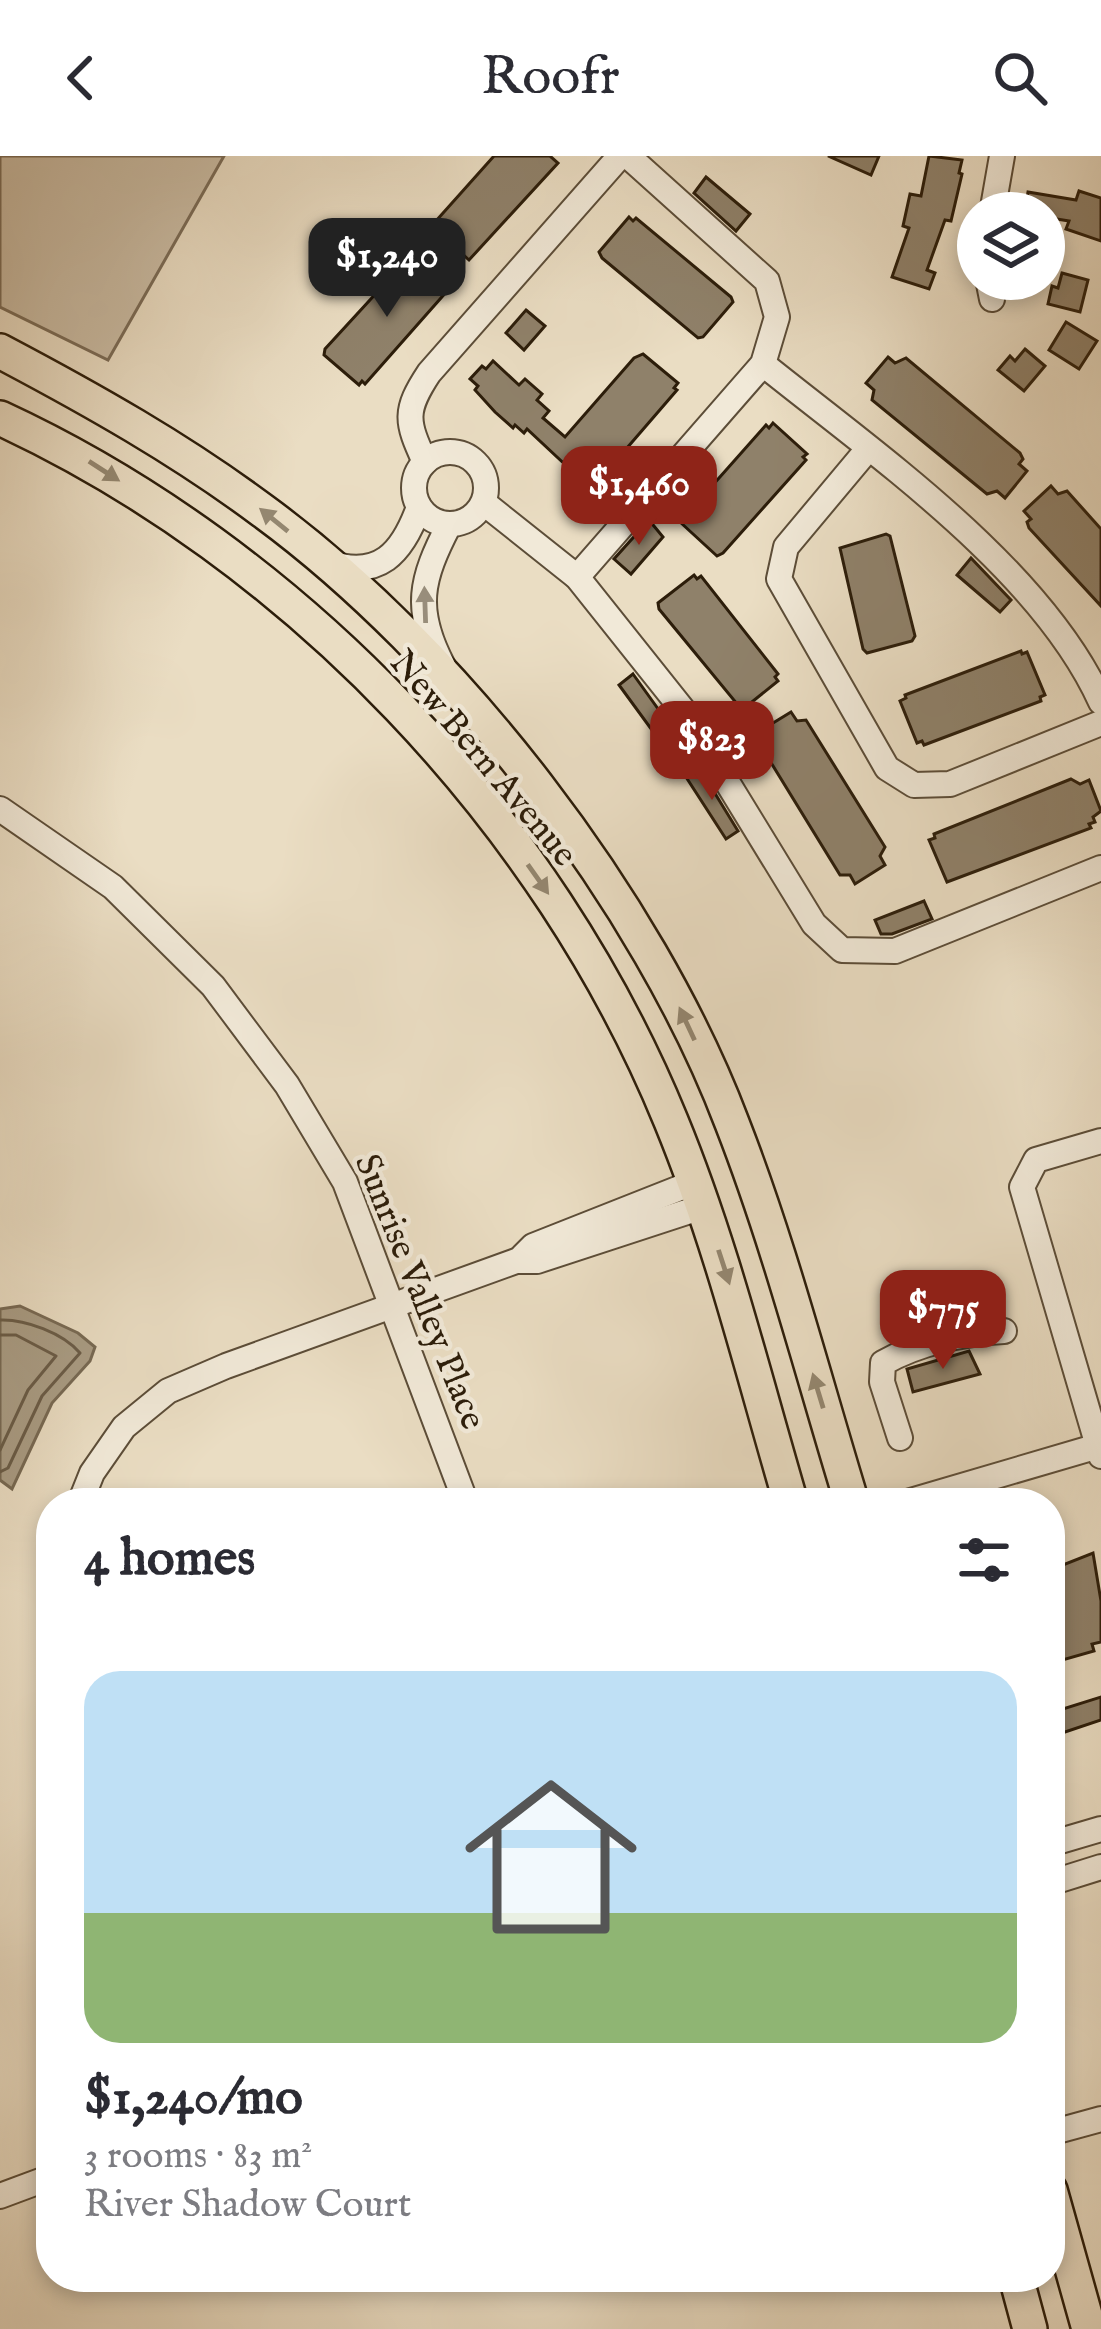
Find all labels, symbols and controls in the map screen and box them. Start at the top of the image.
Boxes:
text: Roofr [481,44,620,113]
icon: back [48,45,114,111]
icon: search [987,45,1053,111]
map controls [957,192,1065,300]
button: layers [957,192,1065,300]
pin: $1,240 [289,218,485,320]
text: $1,240 [335,232,439,281]
pin: $1,460 [541,446,737,548]
one-way arrow [87,460,120,482]
text: $1,460 [588,460,690,509]
one-way arrow [258,508,289,533]
one-way arrow [415,585,434,623]
street label: New Bern Avenue [379,641,587,877]
pin: $823 [641,701,783,803]
text: $823 [677,715,747,764]
one-way arrow [526,862,549,895]
one-way arrow [677,1006,697,1041]
street label: Sunrise Valley Place [343,1148,495,1437]
one-way arrow [716,1249,734,1286]
pin: $775 [872,1270,1014,1372]
text: $775 [907,1284,979,1333]
one-way arrow [808,1372,826,1409]
icon: filters [951,1527,1017,1593]
text: 4 homes [84,1528,255,1593]
icon: home [443,1749,659,1965]
text: $1,240/mo [84,2067,303,2132]
text: 3 rooms · 83 m² [84,2132,312,2181]
text: River Shadow Court [84,2181,411,2230]

